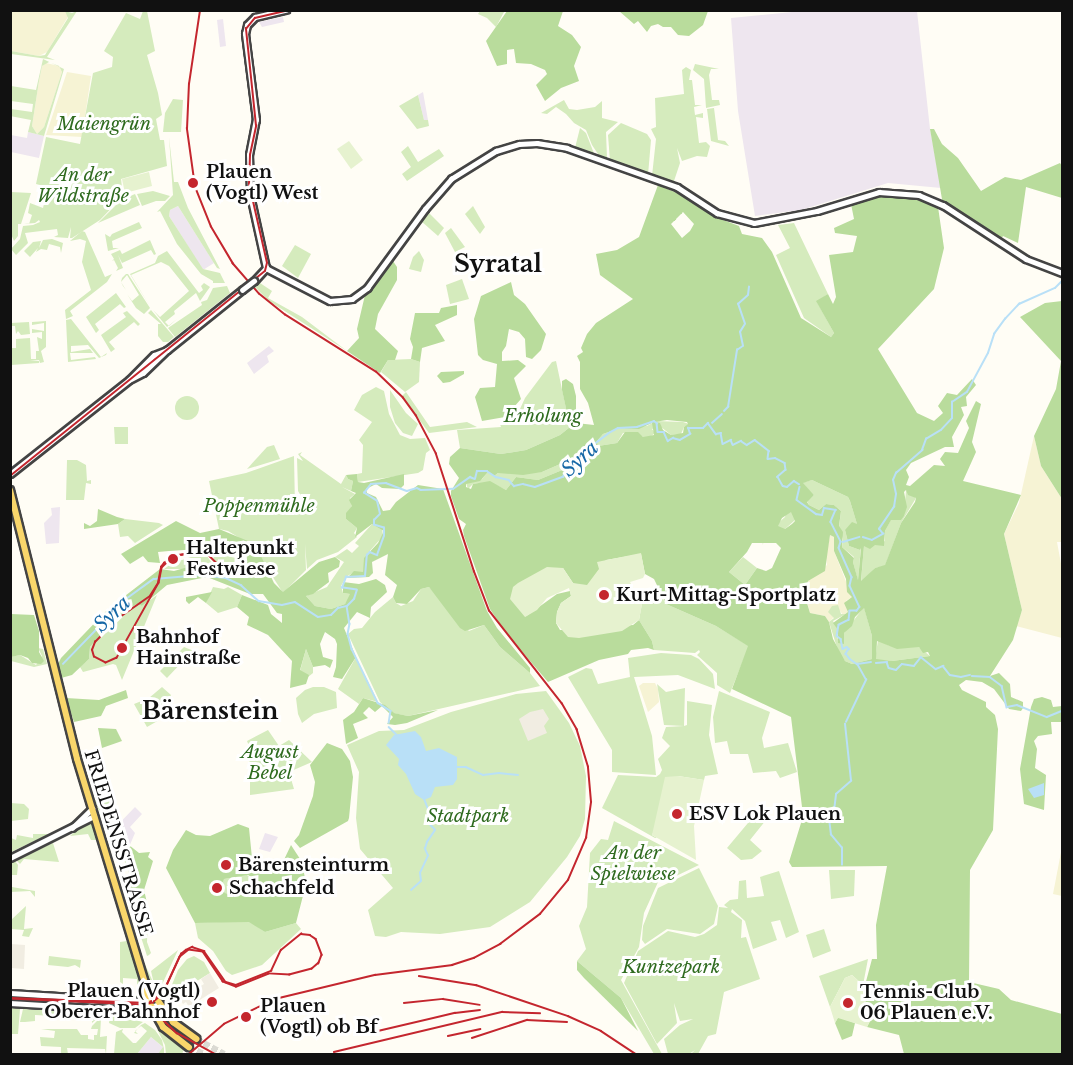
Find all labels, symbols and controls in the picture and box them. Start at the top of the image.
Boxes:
park label: Maiengrün [57,113,151,135]
place label: Plauen (Vogtl) West [206,162,319,204]
park label: An der Wildstraße [37,165,129,207]
marker: Plauen (Vogtl) West [184,174,202,192]
district label: Syratal [454,250,542,278]
park label: Erholung [504,405,582,427]
water label: Syra [556,436,604,482]
park label: Poppenmühle [203,495,315,517]
place label: Haltepunkt Festwiese [186,538,294,580]
marker: Haltepunkt Festwiese [164,550,182,568]
place label: Kurt-Mittag-Sportplatz [616,584,836,606]
marker: Kurt-Mittag-Sportplatz [597,588,611,602]
water label: Syra [89,591,135,637]
place label: Bahnhof Hainstraße [136,627,241,670]
marker: Bahnhof Hainstraße [113,639,131,657]
district label: Bärenstein [142,697,278,725]
park label: August Bebel [241,742,299,784]
street label: FRIEDENSSTRASSE [79,747,157,939]
place label: ESV Lok Plauen [689,803,842,825]
park label: Stadtpark [427,805,509,827]
marker: ESV Lok Plauen [670,807,684,821]
park label: An der Spielwiese [590,843,676,886]
place label: Bärensteinturm [238,854,389,876]
marker: Bärensteinturm [219,858,233,872]
place label: Schachfeld [229,877,334,899]
marker: Schachfeld [210,881,224,895]
park label: Kuntzepark [622,956,720,978]
place label: Plauen (Vogtl) Oberer Bahnhof [44,981,200,1024]
place label: Tennis-Club 06 Plauen e.V. [860,982,993,1024]
marker: Plauen (Vogtl) Oberer Bahnhof [205,995,219,1009]
place label: Plauen (Vogtl) ob Bf [260,996,378,1038]
marker: Tennis-Club 06 Plauen e.V. [841,996,855,1010]
marker: Plauen (Vogtl) ob Bf [237,1008,255,1026]

